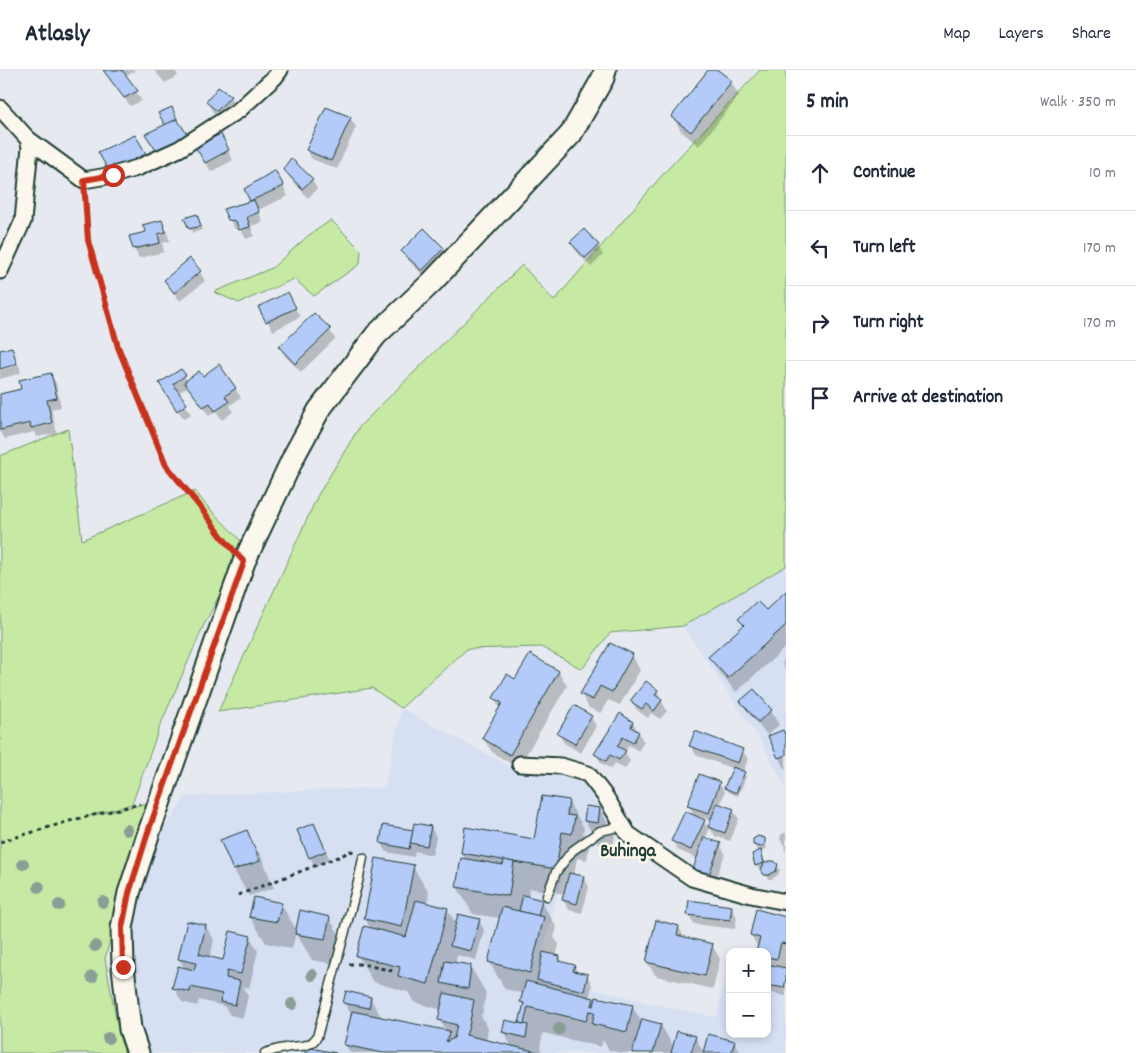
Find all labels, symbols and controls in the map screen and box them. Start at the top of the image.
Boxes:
text: Atlasly [25,18,89,52]
text: Map [943,22,970,47]
text: Layers [998,22,1044,47]
text: Share [1072,22,1111,47]
text: 5 min [806,88,849,118]
text: Walk · 350 m [1040,91,1116,114]
icon: ahead [806,159,834,187]
text: Continue [853,160,915,187]
text: 10 m [1089,162,1116,185]
route start [102,164,125,187]
icon: left [806,234,834,262]
text: Turn left [853,235,916,262]
text: 170 m [1083,237,1116,260]
icon: right [806,309,834,337]
text: Turn right [853,310,924,337]
text: 170 m [1083,312,1116,335]
icon: arrive [806,384,834,412]
text: Arrive at destination [853,385,1003,412]
district label: Buhinga [600,839,657,866]
map controls [726,948,771,1038]
button: + [726,948,771,993]
route end [112,956,135,979]
button: − [726,993,771,1038]

